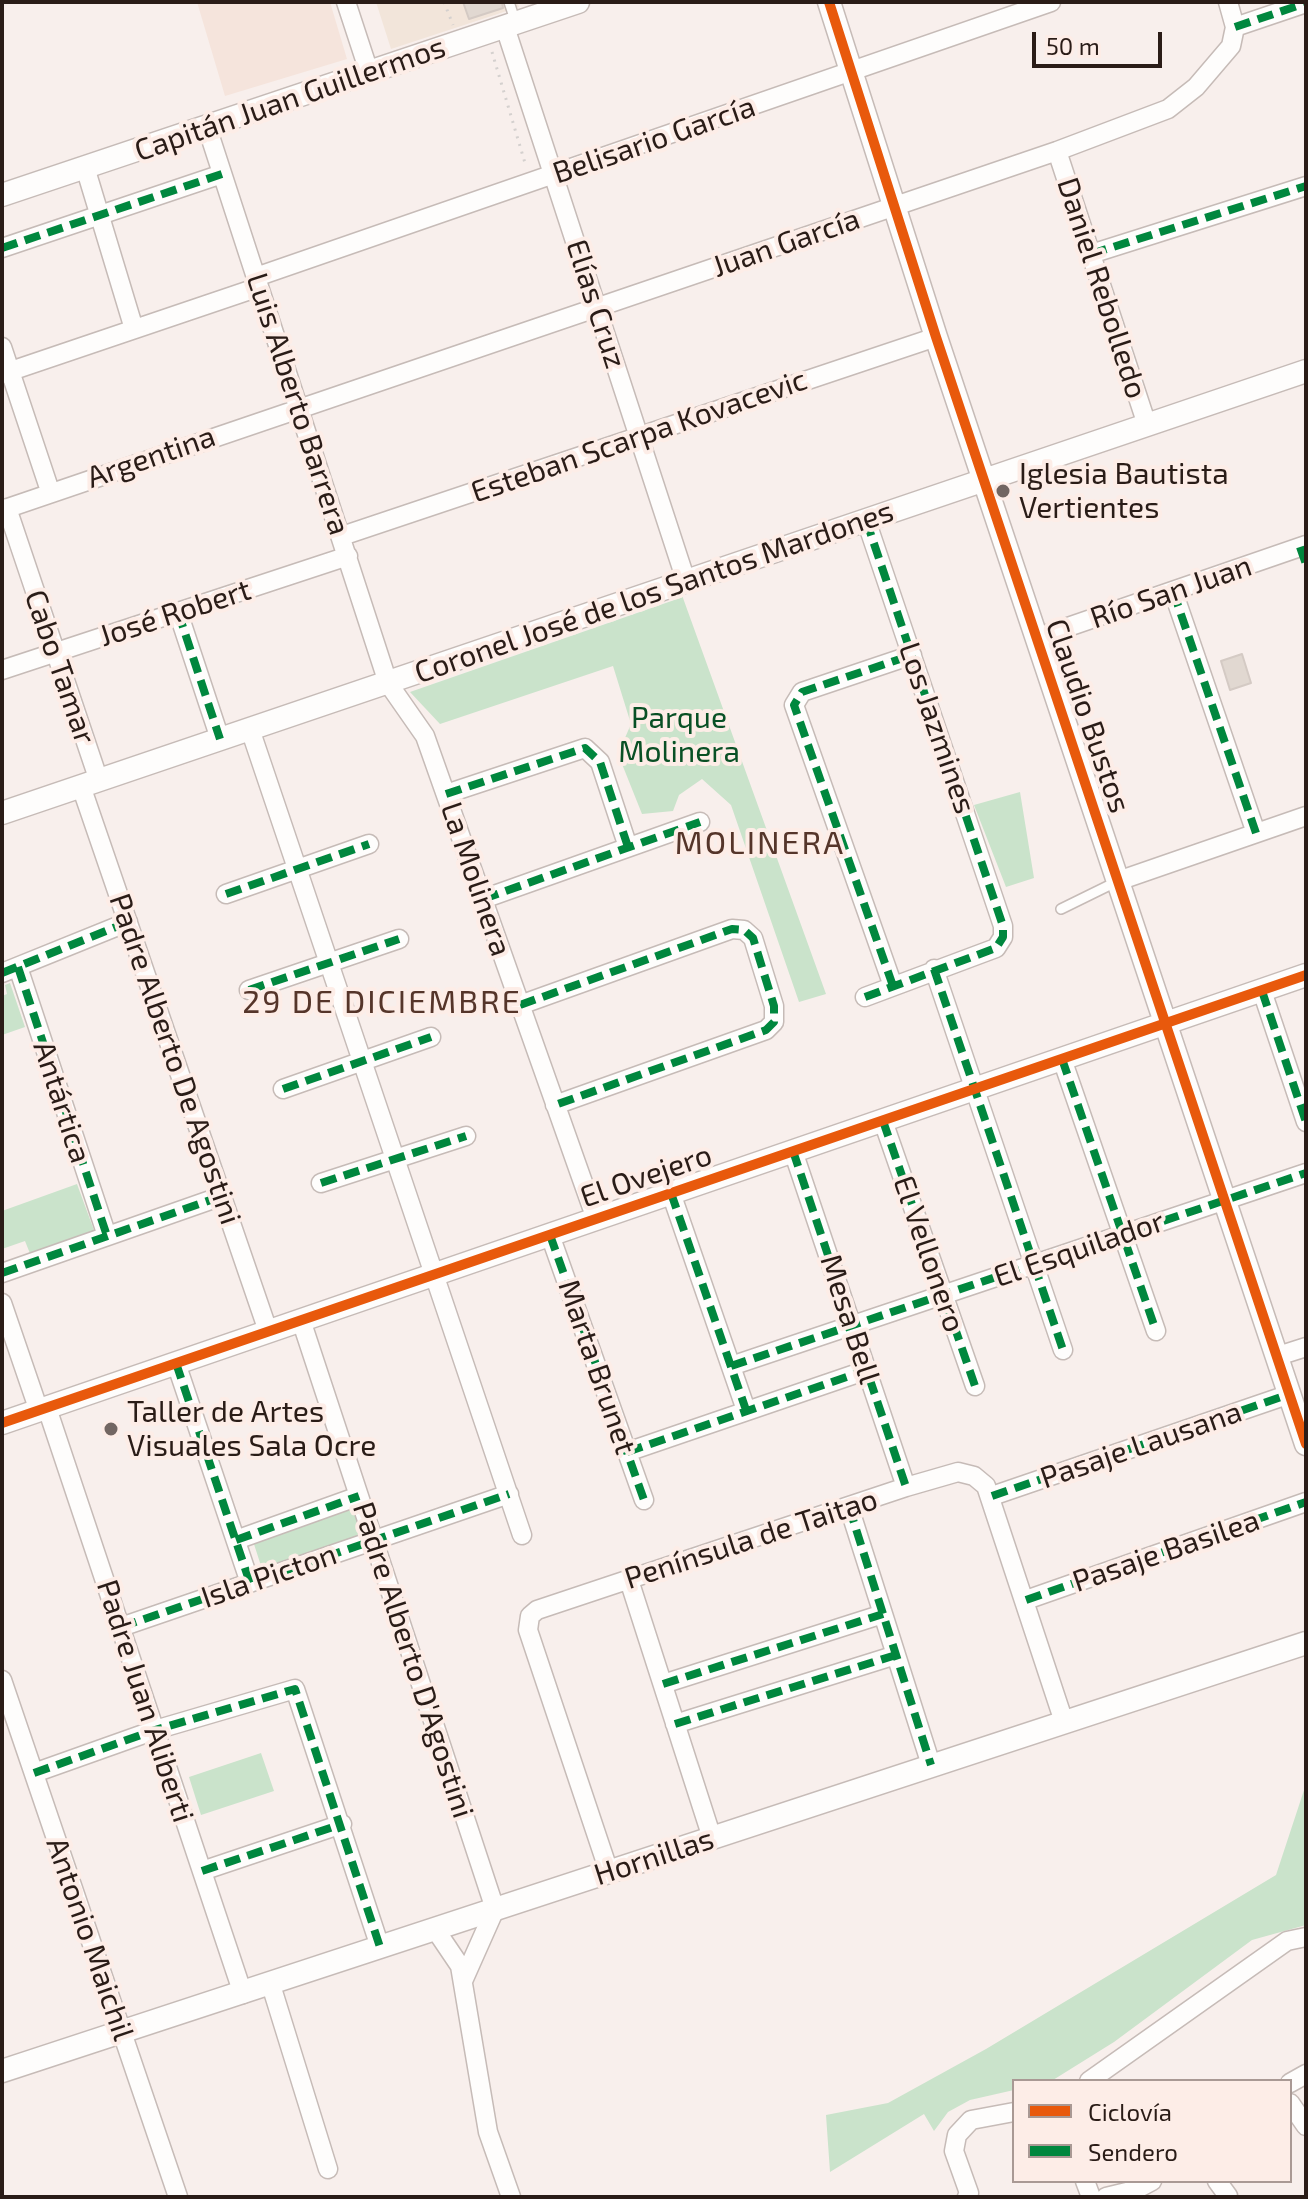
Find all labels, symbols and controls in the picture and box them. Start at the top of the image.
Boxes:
scale bar [1036,16,1166,66]
street label: Capitán Juan Guillermos [130,29,450,169]
text: 50 m [1046,31,1100,60]
street label: Belisario García [548,89,760,191]
street label: Daniel Rebolledo [1049,173,1155,403]
street label: Juan García [708,201,864,285]
street label: Elías Cruz [558,235,634,373]
street label: Luis Alberto Barrera [239,269,357,539]
street label: Esteban Scarpa Kovacevic [466,362,812,510]
street label: Argentina [82,418,220,496]
place label: Iglesia Bautista Vertientes [1019,456,1229,526]
marker: Iglesia Bautista Vertientes [994,482,1012,500]
street label: Coronel José de los Santos Mardones [410,493,898,691]
street label: Río San Juan [1086,548,1256,636]
street label: José Robert [95,572,255,654]
street label: Cabo Tamar [17,585,103,749]
street label: Claudio Bustos [1038,614,1138,818]
street label: Los Jazmines [891,638,983,818]
park label: Parque Molinera [618,700,740,770]
street label: La Molinera [433,797,519,961]
district label: MOLINERA [675,824,845,862]
street label: Padre Alberto De Agostini [101,889,249,1229]
district label: 29 DE DICIEMBRE [242,983,522,1021]
street label: Antártica [25,1037,99,1167]
street label: El Ovejero [576,1137,716,1215]
street label: El Vellonero [885,1171,973,1337]
street label: El Esquilador [989,1203,1169,1295]
street label: Mesa Bell [812,1250,888,1388]
street label: Marta Brunet [550,1275,644,1459]
place label: Taller de Artes Visuales Sala Ocre [127,1394,376,1464]
street label: Pasaje Lausana [1036,1394,1246,1496]
marker: Taller de Artes Visuales Sala Ocre [102,1420,120,1438]
street label: Península de Taitao [620,1481,882,1597]
street label: Padre Alberto D'Agostini [345,1497,481,1823]
street label: Pasaje Basilea [1068,1502,1264,1600]
street label: Isla Picton [197,1536,341,1616]
street label: Padre Juan Aliberti [89,1575,201,1827]
street label: Hornillas [590,1821,718,1893]
street label: Antonio Maichil [38,1833,142,2045]
legend [1012,2079,1292,2183]
text: Ciclovía [1088,2097,1172,2126]
text: Sendero [1088,2137,1178,2166]

